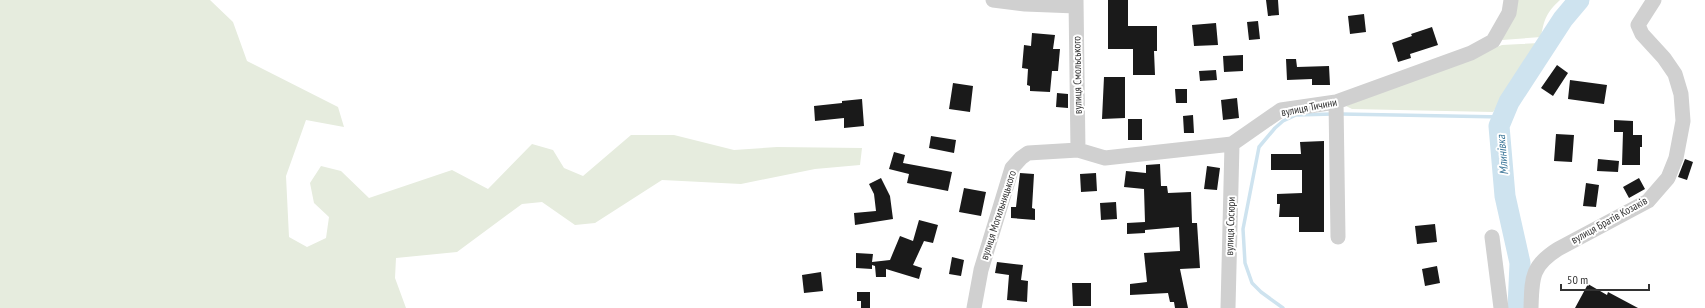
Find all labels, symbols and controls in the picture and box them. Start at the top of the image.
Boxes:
street label: вулиця Смольського [1069,36,1085,114]
street label: вулиця Тичини [1280,95,1338,119]
water label: Млинівка [1493,133,1511,176]
street label: вулиця Могильницького [977,168,1019,261]
street label: вулиця Братів Козаків [1568,193,1650,247]
street label: вулиця Сосюри [1222,196,1238,256]
scale bar [1561,266,1649,292]
text: 50 m [1567,272,1588,287]

